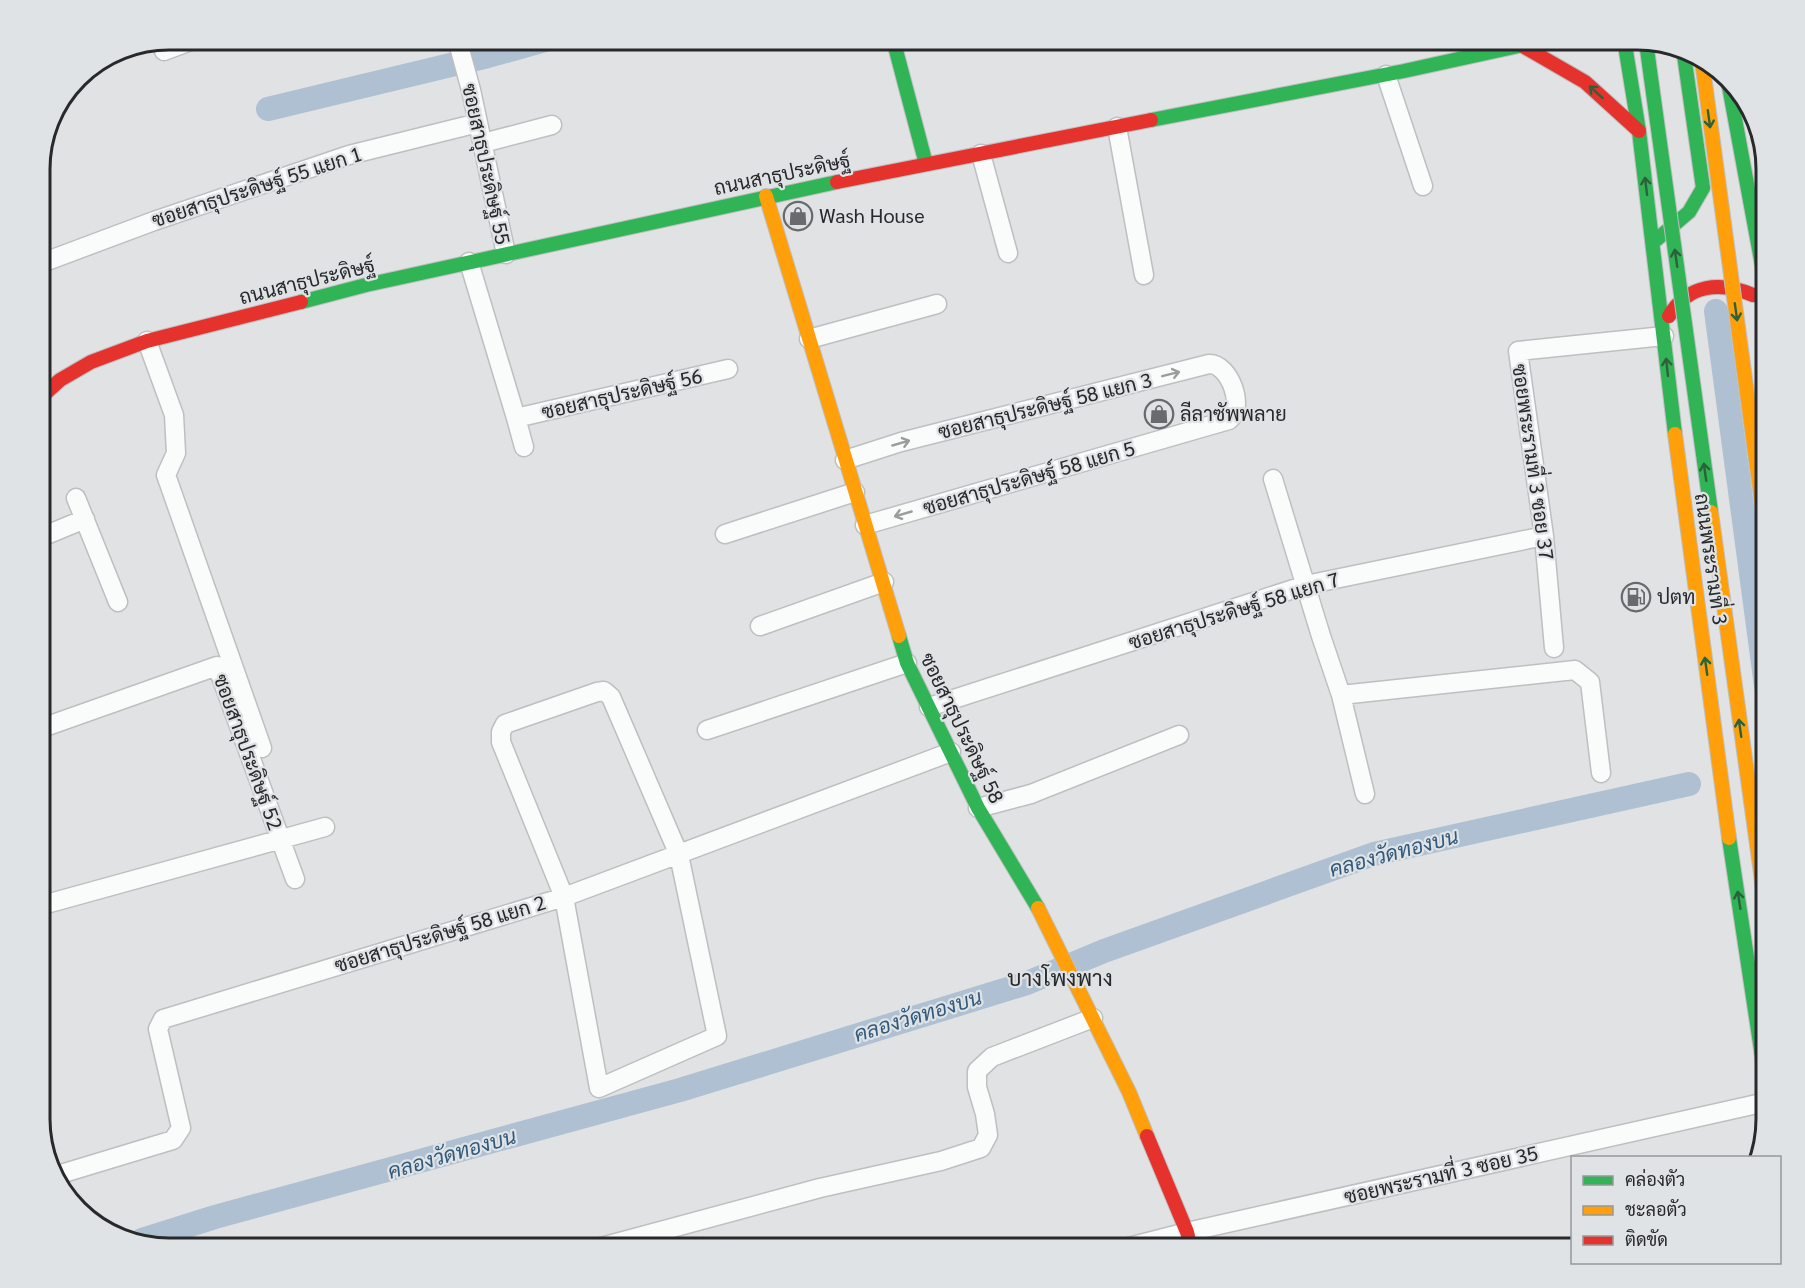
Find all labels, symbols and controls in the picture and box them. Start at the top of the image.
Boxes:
street label: ซอยสาธุประดิษฐ์ 55 [455,81,517,247]
one-way arrow [1588,85,1603,99]
one-way arrow [1704,109,1715,128]
street label: ซอยสาธุประดิษฐ์ 55 แยก 1 [148,140,366,234]
street label: ถนนสาธุประดิษฐ์ [711,146,853,202]
one-way arrow [1640,177,1651,197]
shop icon: Wash House [782,200,814,232]
place label: Wash House [819,202,925,228]
one-way arrow [1670,249,1681,268]
street label: ถนนสาธุประดิษฐ์ [236,251,378,311]
one-way arrow [1730,302,1741,322]
one-way arrow [1661,358,1672,378]
street label: ซอยสาธุประดิษฐ์ 56 [539,362,705,426]
street label: ซอยพระรามที่ 3 ซอย 37 [1507,362,1564,562]
street label: ซอยสาธุประดิษฐ์ 58 แยก 3 [935,366,1155,446]
one-way arrow [1162,368,1181,379]
shop icon: ลีลาซัพพลาย [1143,398,1175,430]
place label: ลีลาซัพพลาย [1180,400,1287,426]
street label: ซอยสาธุประดิษฐ์ 58 แยก 5 [920,434,1138,522]
one-way arrow [891,437,910,448]
one-way arrow [1699,463,1710,482]
street label: ถนนพระรามที่ 3 [1690,491,1737,626]
one-way arrow [894,509,913,520]
street label: ซอยสาธุประดิษฐ์ 58 แยก 7 [1125,566,1343,656]
fuel station icon: ปตท [1620,581,1652,613]
place label: ปตท [1657,583,1695,609]
street label: ซอยสาธุประดิษฐ์ 58 [913,648,1011,808]
one-way arrow [1701,656,1712,676]
street label: ซอยสาธุประดิษฐ์ 52 [207,670,289,834]
one-way arrow [1734,718,1745,738]
water label: คลองวัดทองบน [1326,821,1462,882]
street label: ซอยสาธุประดิษฐ์ 58 แยก 2 [331,889,549,979]
one-way arrow [1734,891,1745,911]
district label: บางโพงพาง [1007,963,1113,991]
water label: คลองวัดทองบน [850,982,985,1047]
water label: คลองวัดทองบน [384,1121,520,1184]
street label: ซอยพระรามที่ 3 ซอย 35 [1341,1136,1540,1209]
legend [1571,1156,1781,1264]
text: คล่องตัว [1625,1167,1685,1190]
text: ชะลอตัว [1625,1197,1687,1220]
text: ติดขัด [1625,1227,1668,1250]

